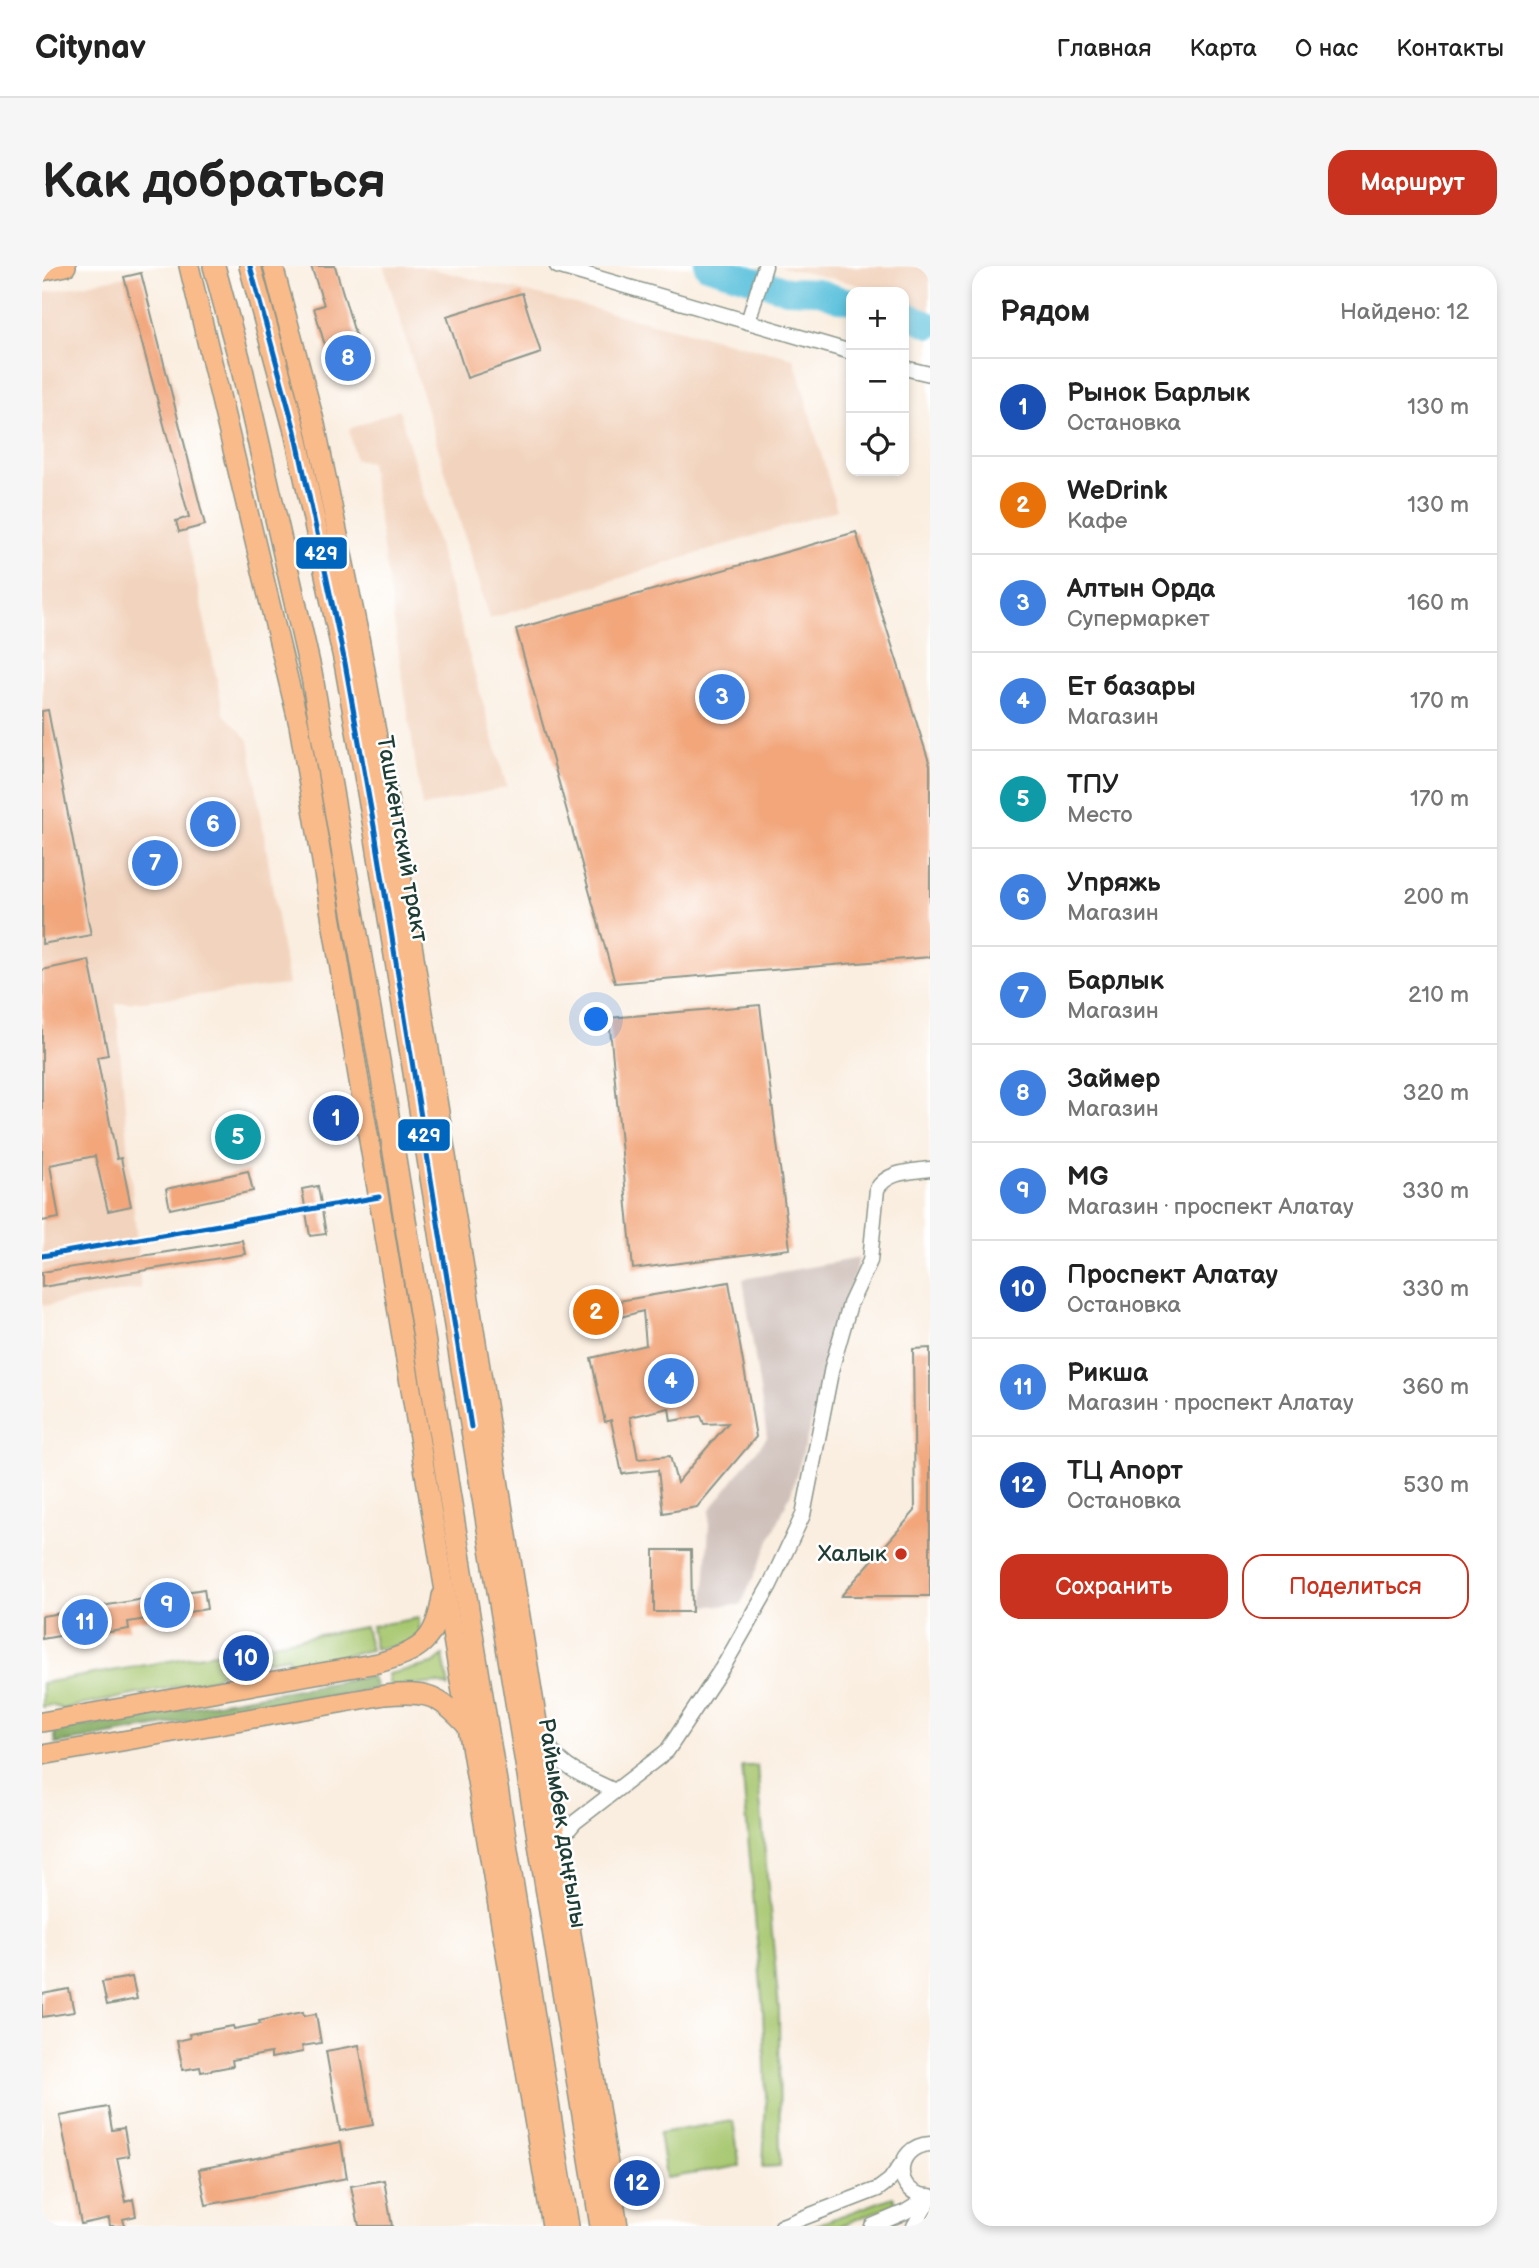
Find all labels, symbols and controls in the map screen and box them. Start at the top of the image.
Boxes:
text: Citynav [35,28,146,68]
text: Главная [1057,34,1151,63]
text: Карта [1189,34,1257,63]
text: О нас [1295,34,1358,63]
text: Контакты [1396,34,1504,63]
button: Маршрут [1328,150,1497,215]
text: Как добраться [42,153,386,212]
map controls [846,287,909,476]
button: + [846,287,909,350]
text: Рядом [1000,294,1090,330]
text: Найдено: 12 [1340,298,1469,326]
pin: 8 [325,332,371,384]
button: − [846,350,909,413]
text: Рынок Барлык [1067,378,1250,409]
text: 1 [1018,393,1028,421]
text: 130 m [1407,393,1469,421]
text: Остановка [1067,409,1181,437]
button: locate [846,413,909,476]
text: WeDrink [1067,476,1168,507]
text: 2 [1016,491,1030,519]
text: 130 m [1407,491,1469,519]
text: Кафе [1067,507,1128,535]
line badge: 429 [295,536,348,570]
text: 429 [304,543,338,566]
text: Алтын Орда [1067,574,1215,605]
text: 3 [1016,589,1030,617]
text: 160 m [1407,589,1469,617]
text: Супермаркет [1067,605,1210,633]
pin: 3 [699,671,745,723]
text: Ет базары [1067,672,1196,703]
text: 4 [1016,687,1030,715]
text: 170 m [1410,687,1469,715]
text: Магазин [1067,703,1159,731]
street label: Ташкентский тракт [370,734,434,945]
text: ТПУ [1067,770,1119,801]
text: 5 [1016,785,1030,813]
text: 170 m [1410,785,1469,813]
pin: 6 [190,798,236,850]
text: Место [1067,801,1133,829]
pin: 7 [132,837,178,889]
text: Упряжь [1067,868,1161,899]
text: 6 [1016,883,1030,911]
text: 200 m [1403,883,1469,911]
text: Магазин [1067,899,1159,927]
text: Барлык [1067,966,1164,997]
text: 7 [1017,981,1029,1009]
text: 210 m [1408,981,1469,1009]
text: Магазин [1067,997,1159,1025]
your location [579,1002,613,1036]
text: Займер [1067,1064,1160,1095]
text: 8 [1016,1079,1030,1107]
text: 320 m [1403,1079,1469,1107]
pin: 1 [313,1092,359,1144]
text: Магазин [1067,1095,1159,1123]
pin: 5 [215,1111,261,1163]
line badge: 429 [397,1118,451,1152]
text: 429 [407,1125,441,1148]
text: MG [1067,1162,1109,1193]
text: 9 [1016,1177,1030,1205]
text: 330 m [1402,1177,1469,1205]
text: Магазин · проспект Алатау [1067,1193,1354,1221]
text: Проспект Алатау [1067,1260,1278,1291]
text: 10 [1011,1275,1035,1303]
text: 330 m [1402,1275,1469,1303]
pin: 2 [573,1286,619,1338]
text: Остановка [1067,1291,1181,1319]
pin: 4 [648,1355,694,1407]
text: Рикша [1067,1358,1148,1389]
text: 11 [1013,1373,1033,1401]
text: 360 m [1402,1373,1469,1401]
text: Магазин · проспект Алатау [1067,1389,1354,1417]
text: ТЦ Апорт [1067,1456,1183,1487]
text: 12 [1011,1471,1035,1499]
text: 530 m [1403,1471,1469,1499]
text: Остановка [1067,1487,1181,1515]
place label: Халык [818,1540,888,1568]
marker: Халык [893,1546,909,1562]
button: Сохранить [1000,1554,1228,1619]
button: Поделиться [1242,1554,1469,1619]
pin: 9 [144,1579,190,1631]
pin: 11 [62,1596,108,1648]
pin: 10 [223,1632,269,1684]
street label: Райымбек даңғылы [532,1716,592,1930]
pin: 12 [614,2157,660,2209]

